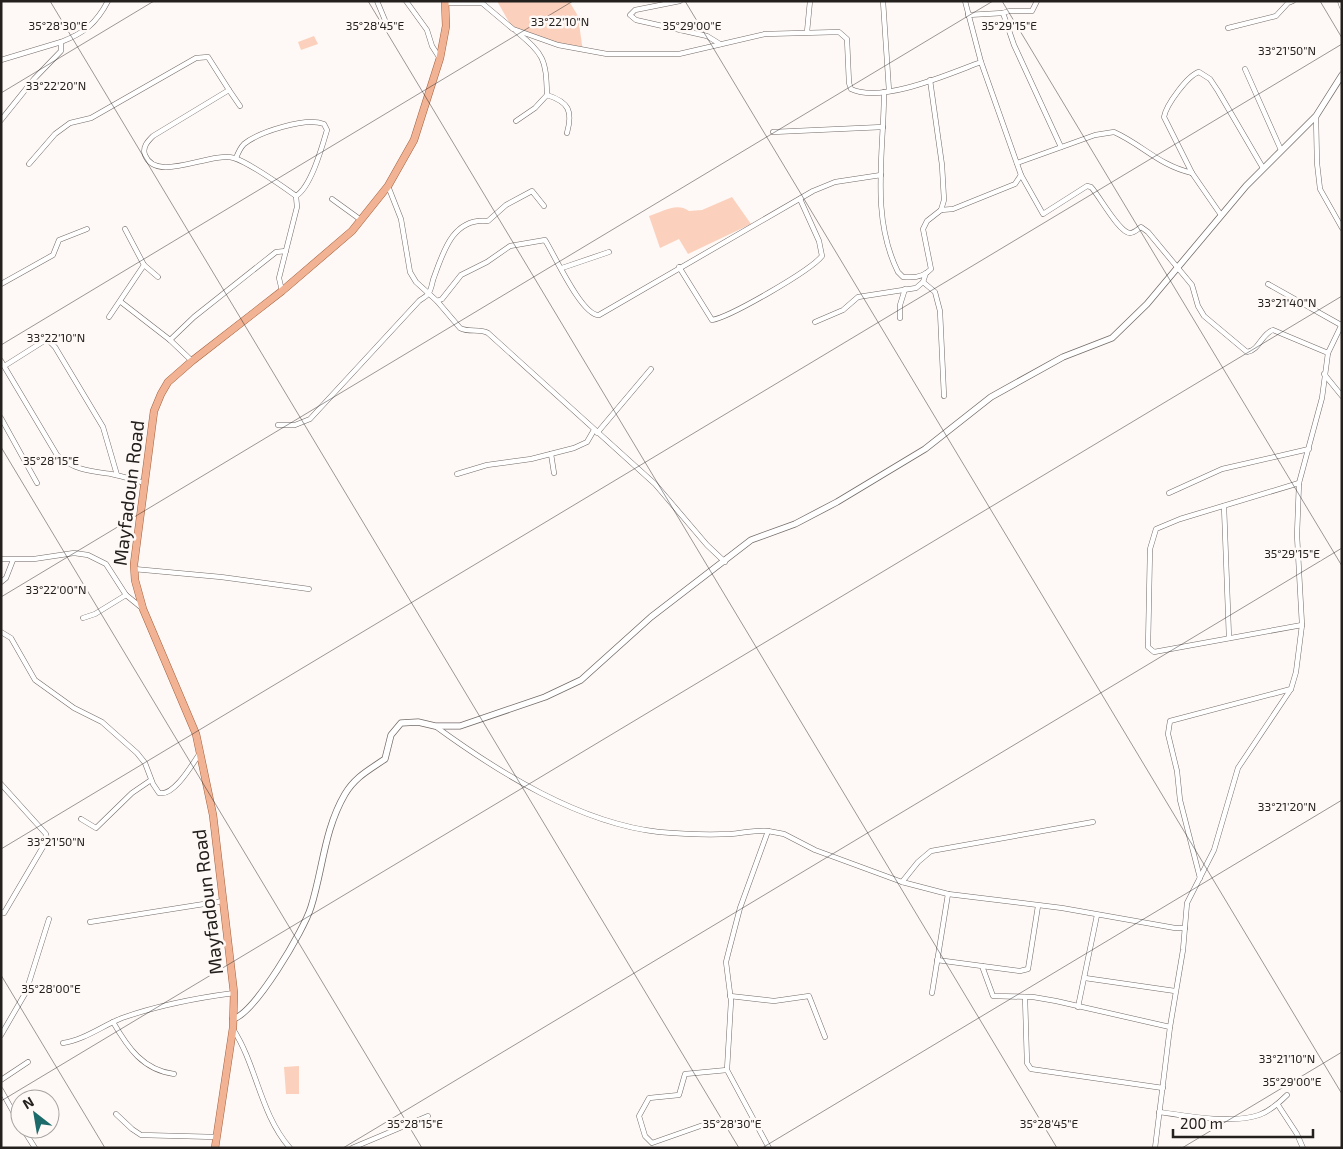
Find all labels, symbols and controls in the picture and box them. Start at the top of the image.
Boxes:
text: 33°22'10"N [531,14,589,28]
text: 35°28'30"E [29,18,88,32]
text: 35°28'45"E [346,18,405,32]
text: 35°29'00"E [662,18,722,32]
text: 35°29'15"E [981,18,1037,32]
text: 33°21'50"N [1258,43,1316,57]
text: 33°22'20"N [26,78,86,92]
text: 33°21'40"N [1258,295,1316,309]
text: 33°22'10"N [27,330,85,344]
street label: Mayfadoun Road [108,419,148,567]
text: 35°28'15"E [23,453,79,467]
text: 35°29'15"E [1264,546,1320,560]
text: 33°22'00"N [26,582,86,596]
text: 33°21'20"N [1258,799,1316,813]
street label: Mayfadoun Road [187,828,227,976]
text: 33°21'50"N [27,834,85,848]
text: 35°28'00"E [21,981,81,995]
text: 33°21'10"N [1259,1051,1315,1065]
text: 35°29'00"E [1262,1074,1322,1088]
north arrow [10,1089,60,1139]
text: N [19,1093,37,1112]
scale bar [1173,1106,1313,1138]
text: 200 m [1180,1114,1223,1132]
text: 35°28'15"E [387,1116,443,1130]
text: 35°28'30"E [703,1116,762,1130]
text: 35°28'45"E [1020,1116,1079,1130]

